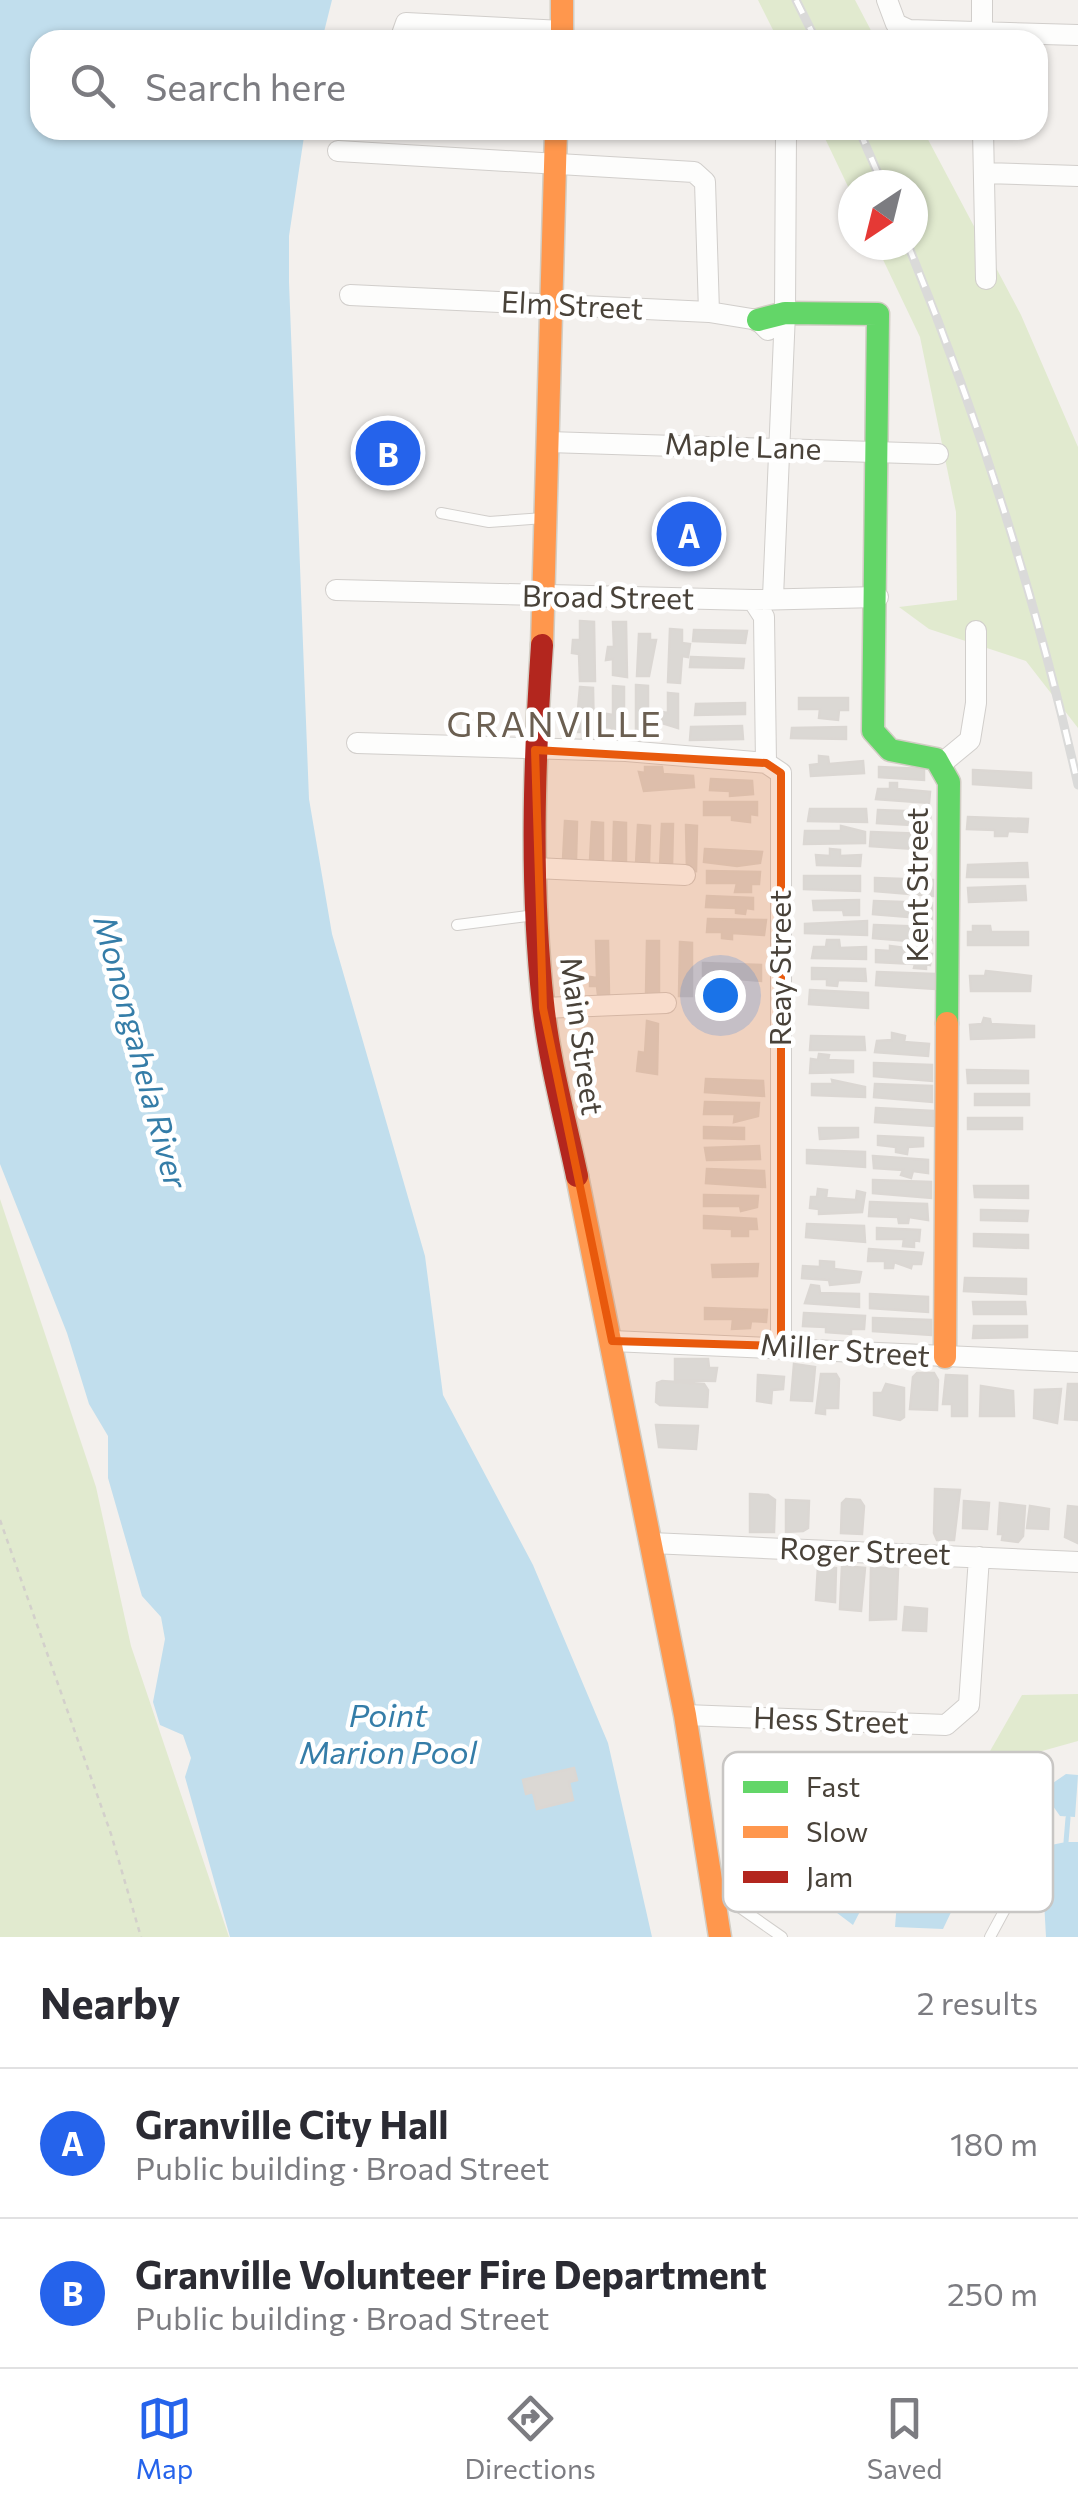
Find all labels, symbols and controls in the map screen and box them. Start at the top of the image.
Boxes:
search box [30,30,1048,140]
icon: search [65,58,120,113]
text: Search here [145,62,346,109]
north arrow [838,170,928,260]
street label: Elm Street [500,281,644,326]
pin: B [356,416,420,490]
street label: Maple Lane [664,423,822,466]
pin: A [656,496,722,572]
street label: Broad Street [522,575,695,616]
district label: GRANVILLE [447,701,663,744]
street label: Kent Street [897,808,934,962]
street label: Reay Street [760,890,797,1046]
water label: Monongahela River [86,911,198,1194]
street label: Main Street [554,954,613,1117]
your location [695,970,746,1021]
street label: Miller Street [759,1324,931,1373]
street label: Roger Street [779,1528,951,1571]
water label: Point Marion Pool [299,1694,478,1771]
street label: Hess Street [752,1697,910,1740]
legend [723,1752,1053,1912]
text: Fast [806,1769,860,1803]
text: Slow [806,1814,868,1848]
text: Jam [806,1859,853,1893]
text: Nearby [40,1976,180,2028]
text: 2 results [917,1982,1038,2022]
text: Granville City Hall [135,2100,449,2147]
text: A [61,2123,84,2163]
text: 180 m [950,2123,1038,2163]
text: Public building · Broad Street [135,2147,549,2187]
text: Granville Volunteer Fire Department [135,2250,767,2297]
text: B [62,2273,83,2313]
text: 250 m [947,2273,1038,2313]
text: Public building · Broad Street [135,2297,549,2337]
tab: Map [136,2391,193,2485]
tab: Directions [464,2391,596,2485]
tab: Saved [867,2391,942,2485]

